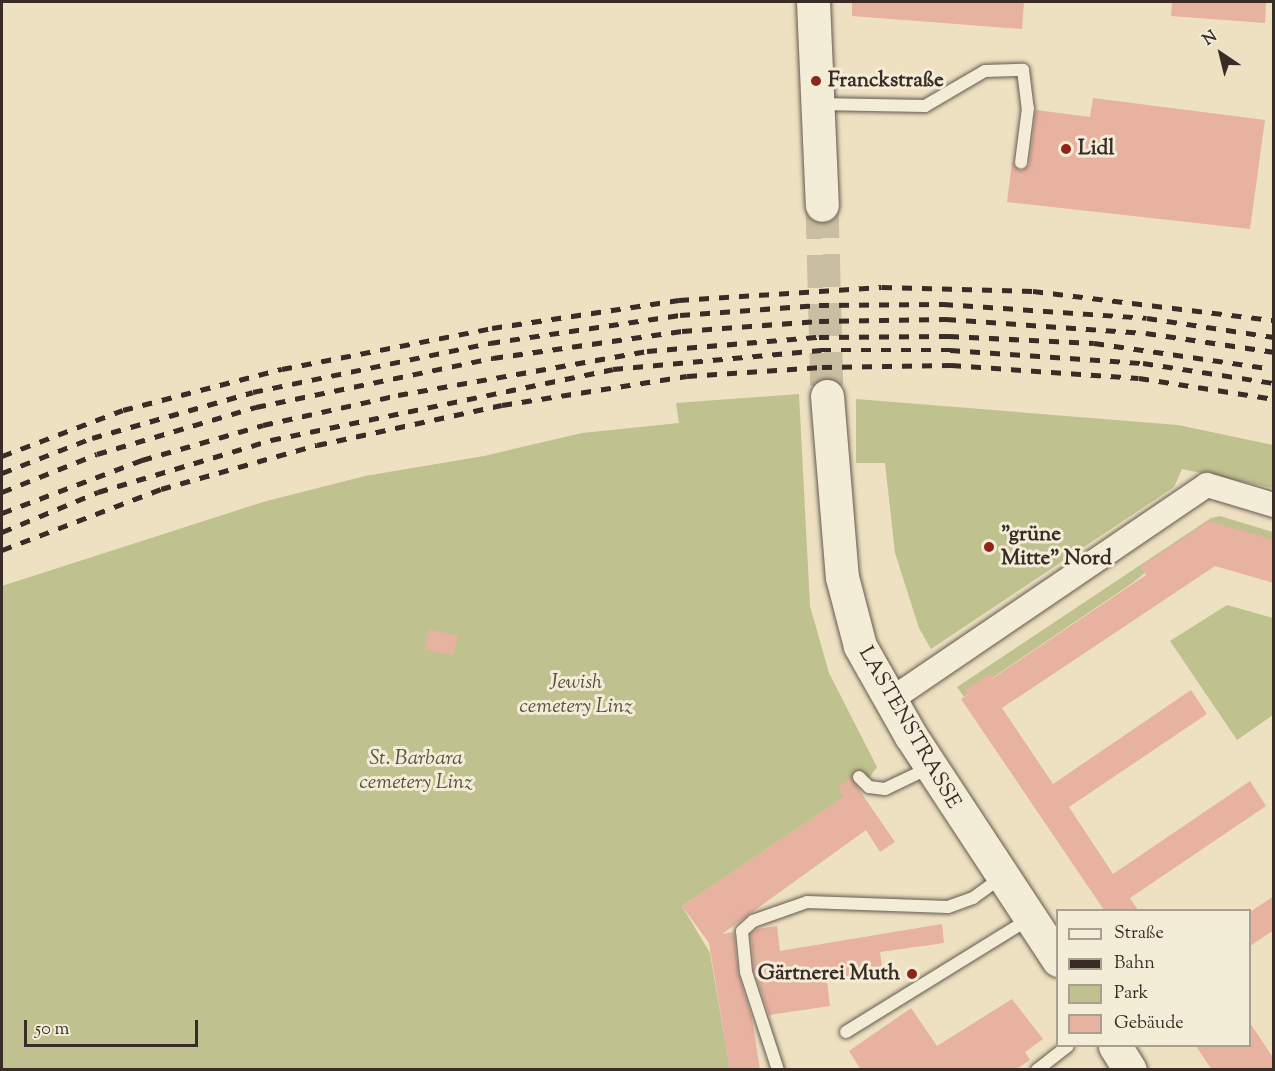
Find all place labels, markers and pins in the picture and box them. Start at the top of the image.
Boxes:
place label: Franckstraße [828,68,944,94]
marker: Franckstraße [809,74,823,88]
place label: Lidl [1078,136,1114,162]
marker: Lidl [1059,142,1073,156]
place label: "grüne Mitte" Nord [1001,522,1112,572]
marker: "grüne Mitte" Nord [982,540,996,554]
place label: Gärtnerei Muth [758,961,900,987]
marker: Gärtnerei Muth [905,967,919,981]

